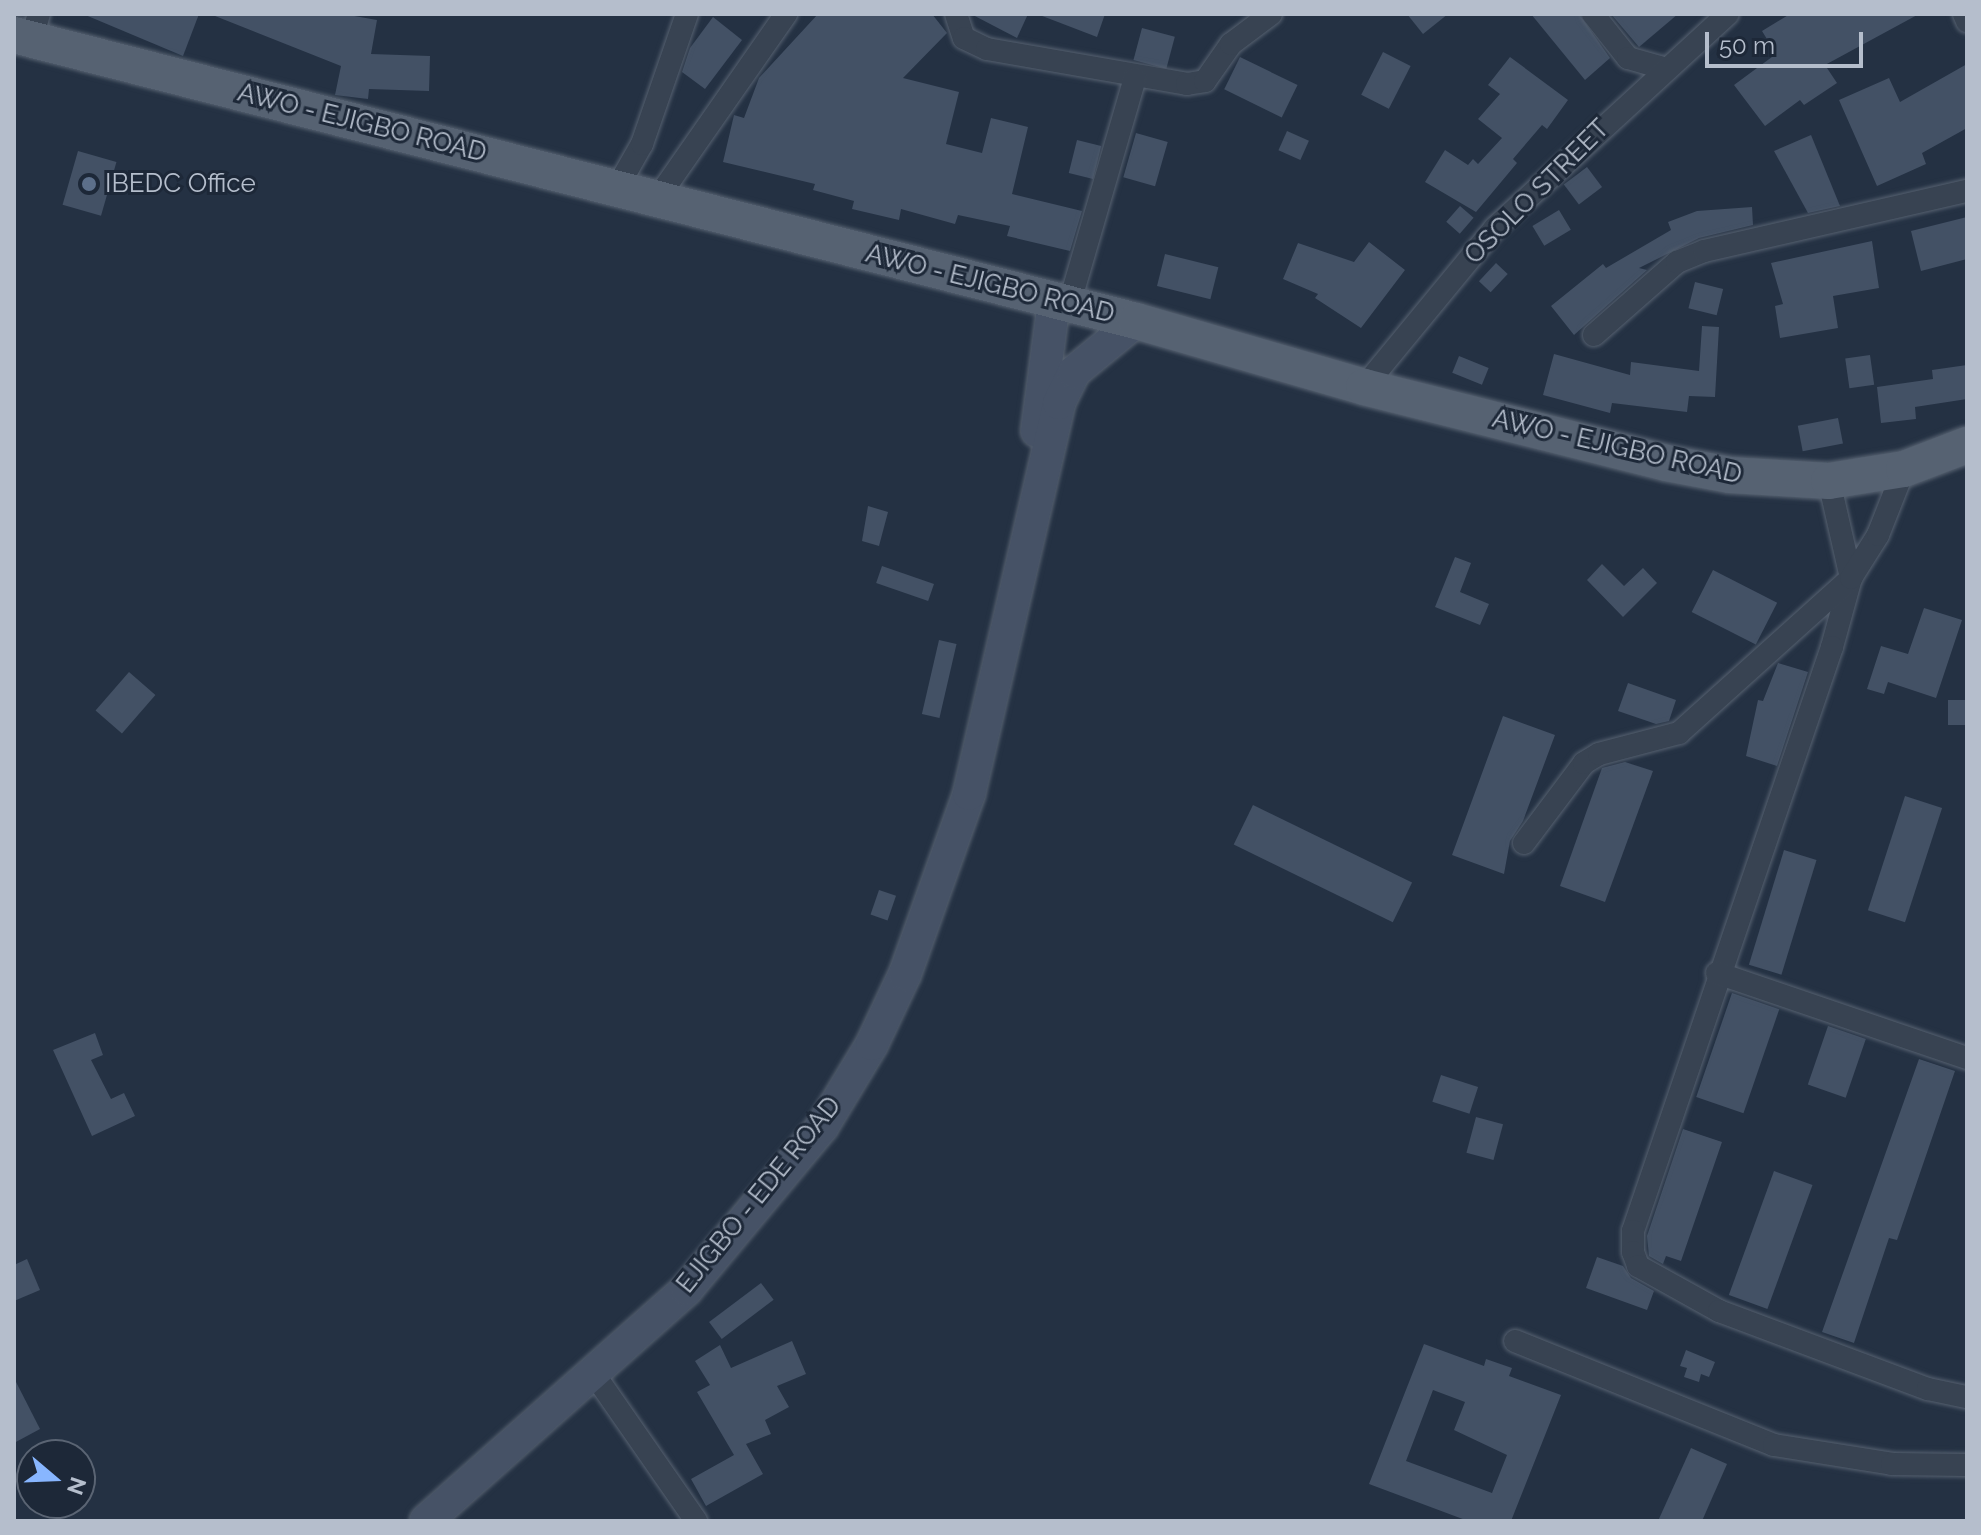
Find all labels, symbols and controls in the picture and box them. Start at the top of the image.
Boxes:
scale bar [1709,16,1867,66]
text: 50 m [1719,31,1775,60]
street label: AWO - EJIGBO ROAD [234,77,490,169]
street label: OSOLO STREET [1458,113,1616,271]
place label: IBEDC Office [105,168,256,200]
marker: IBEDC Office [80,175,98,193]
street label: AWO - EJIGBO ROAD [862,238,1118,330]
street label: AWO - EJIGBO ROAD [1489,403,1745,491]
street label: EJIGBO - EDE ROAD [670,1091,848,1299]
north arrow [16,1439,96,1519]
text: N [62,1474,92,1498]

